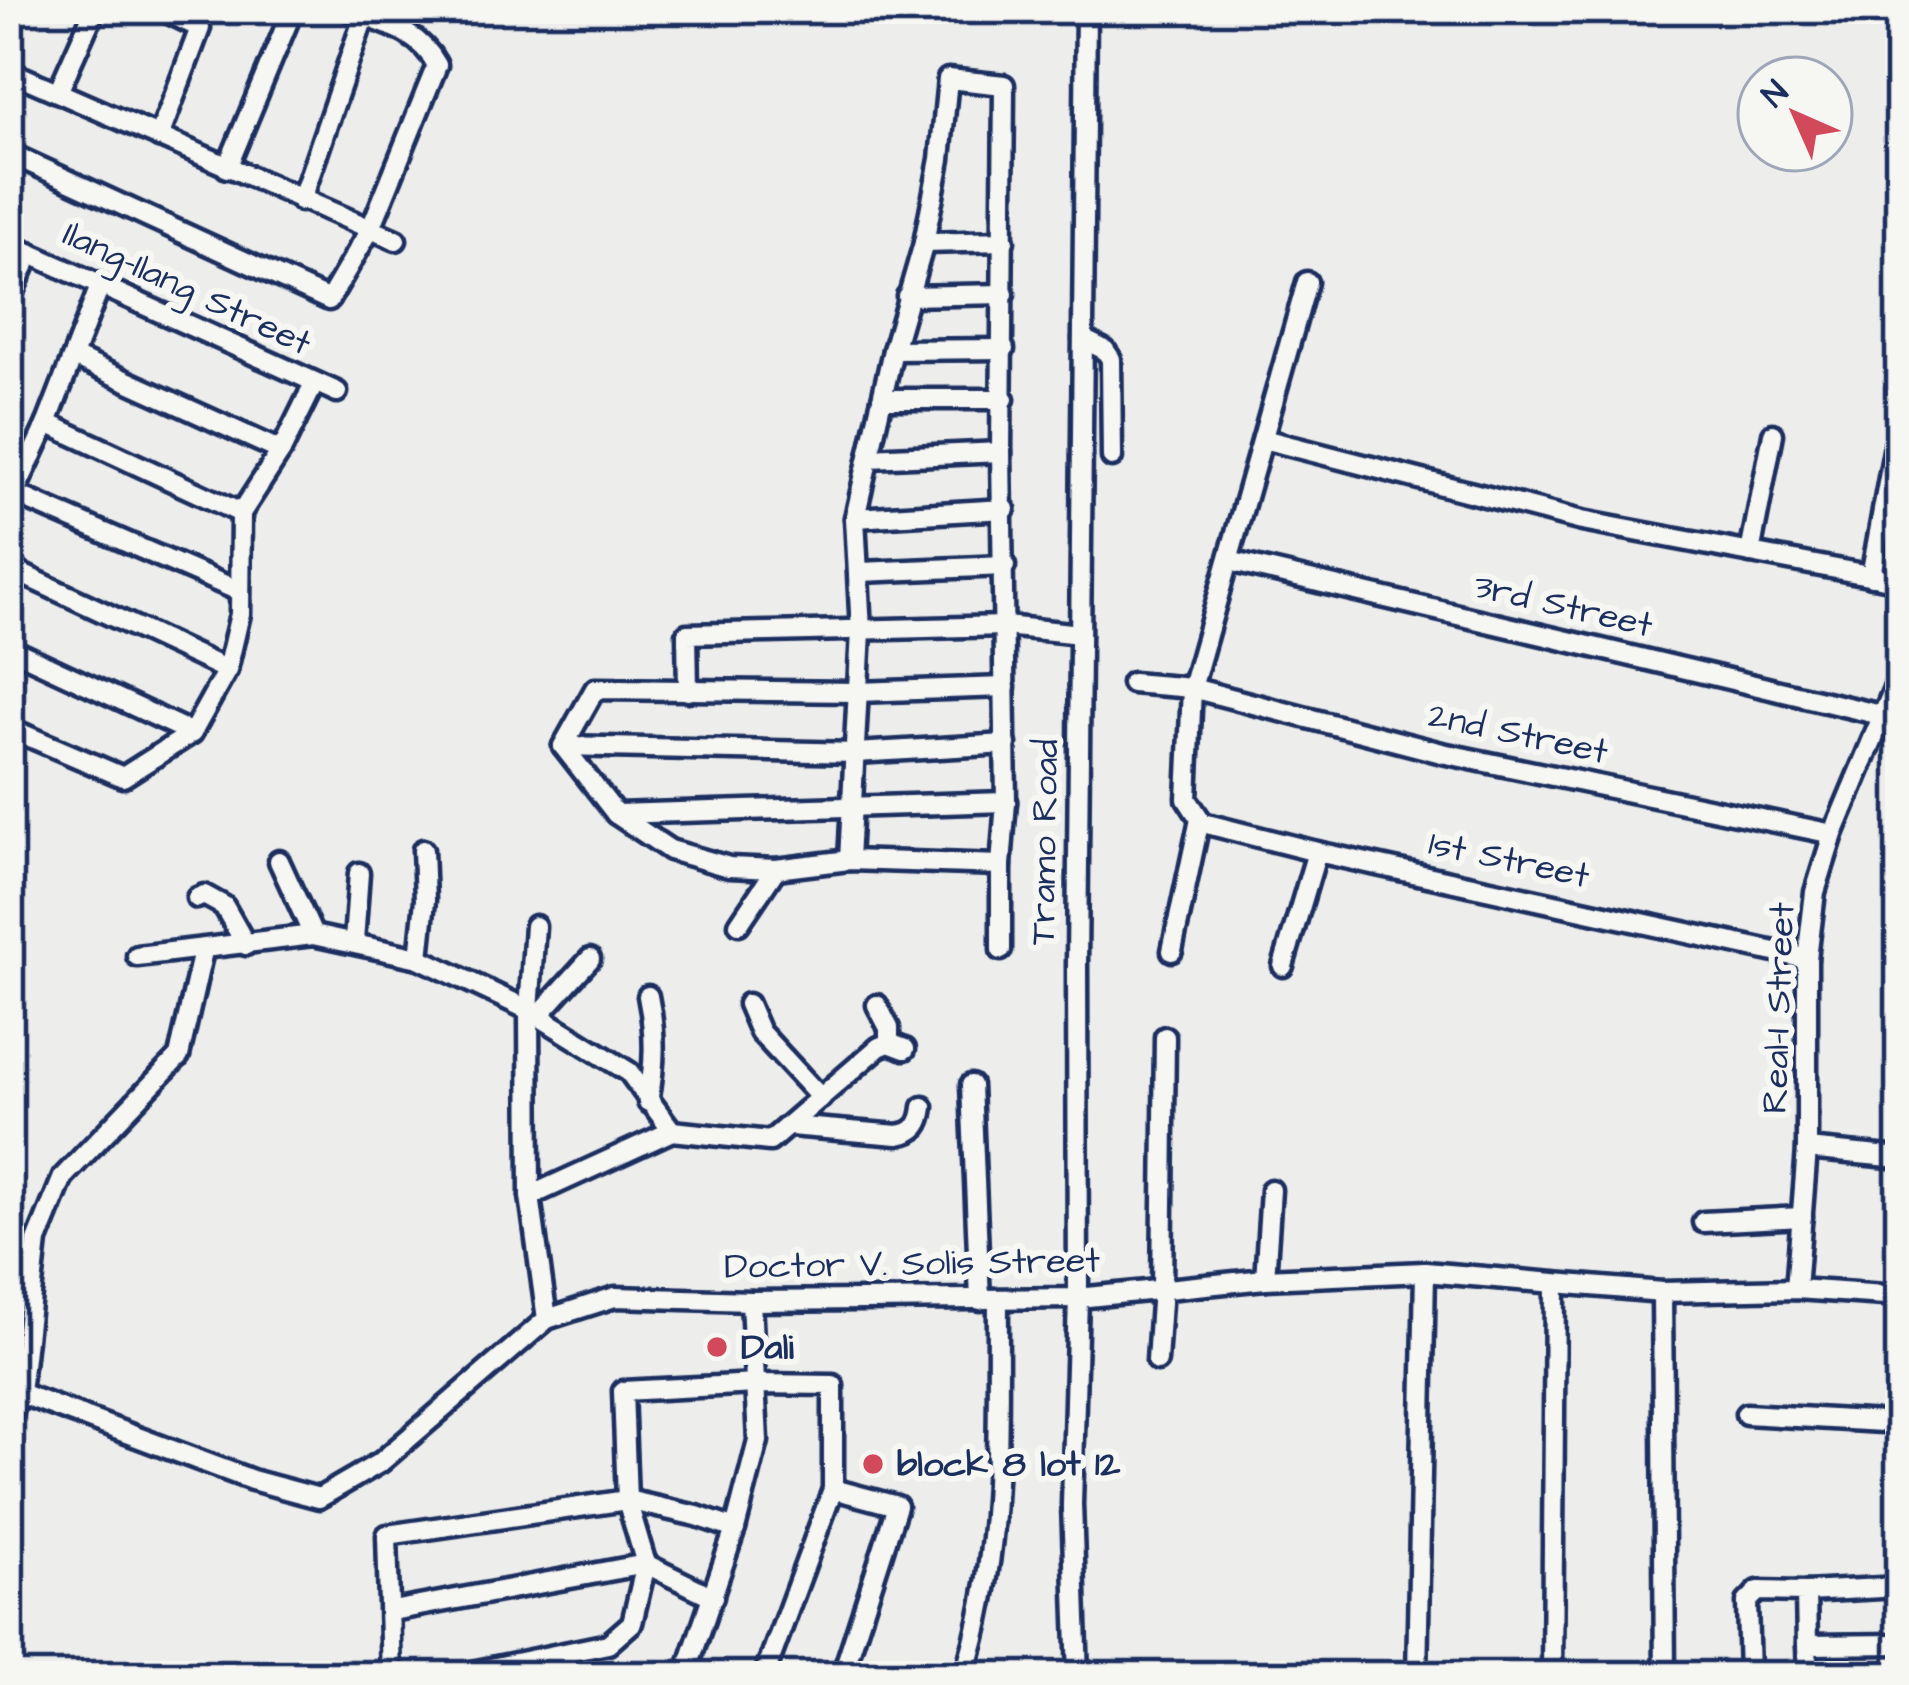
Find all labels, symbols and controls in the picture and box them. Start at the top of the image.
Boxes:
north arrow [1735,54,1855,174]
text: N [1752,70,1799,118]
street label: Ilang-Ilang Street [54,209,320,370]
street label: 3rd Street [1469,561,1658,651]
street label: 2nd Street [1423,690,1613,778]
street label: Tramo Road [1018,739,1072,945]
street label: 1st Street [1424,818,1594,902]
street label: Real-I Street [1750,901,1808,1114]
street label: Doctor V. Solis Street [724,1235,1101,1293]
place label: Dali [741,1322,794,1373]
marker: Dali [704,1334,730,1360]
place label: block 8 lot 12 [897,1439,1121,1490]
marker: block 8 lot 12 [860,1451,886,1477]

